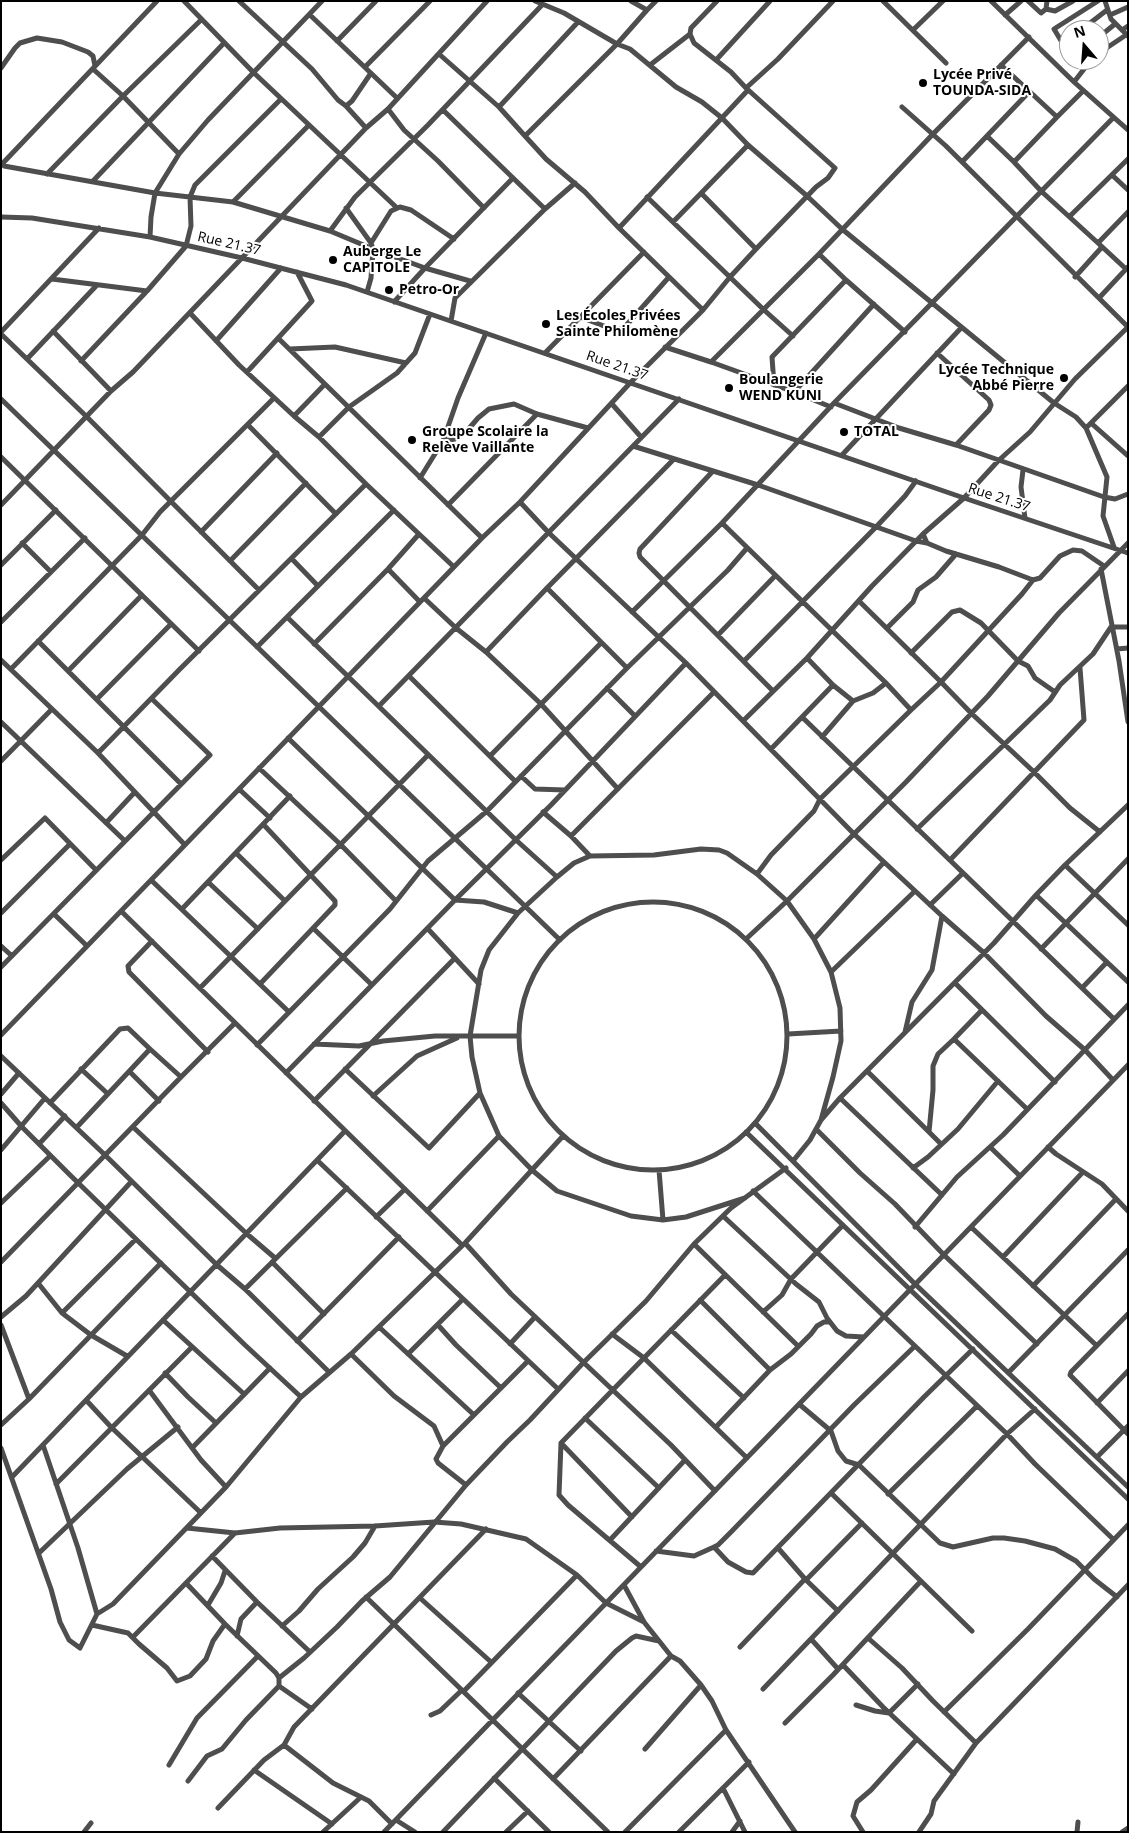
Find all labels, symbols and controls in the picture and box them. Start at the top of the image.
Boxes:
north arrow [1059,20,1109,70]
text: N [1071,20,1088,42]
place label: Lycée Privé TOUNDA-SIDA [933,67,1031,100]
marker: Lycée Privé TOUNDA-SIDA [917,77,929,89]
street label: Rue 21.37 [196,229,262,259]
place label: Auberge Le CAPITOLE [343,244,421,276]
marker: Auberge Le CAPITOLE [327,254,339,266]
place label: Petro-Or [399,282,459,298]
marker: Petro-Or [383,284,395,296]
place label: Les Écoles Privées Sainte Philomène [556,308,681,341]
marker: Les Écoles Privées Sainte Philomène [540,318,552,330]
street label: Rue 21.37 [584,348,650,384]
place label: Lycée Technique Abbé Pierre [938,362,1054,394]
place label: Boulangerie WEND KUNI [739,372,823,404]
marker: Lycée Technique Abbé Pierre [1058,372,1070,384]
marker: Boulangerie WEND KUNI [723,382,735,394]
place label: Groupe Scolaire la Relève Vaillante [422,424,549,457]
place label: TOTAL [854,424,899,440]
marker: TOTAL [838,426,850,438]
marker: Groupe Scolaire la Relève Vaillante [406,434,418,446]
street label: Rue 21.37 [966,480,1032,516]

